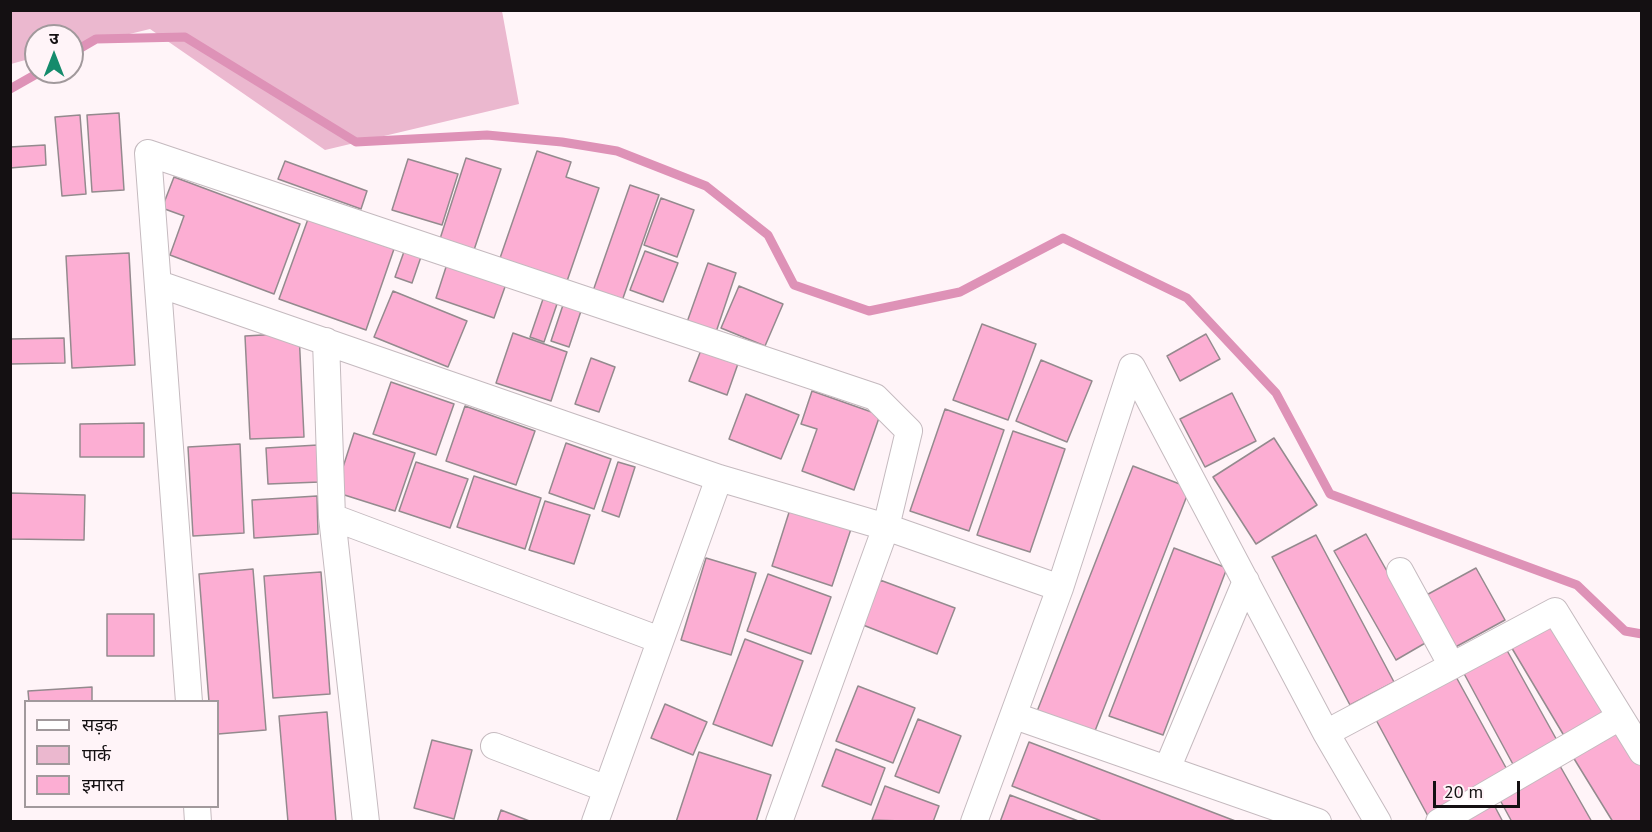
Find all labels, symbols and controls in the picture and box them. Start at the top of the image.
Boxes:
north arrow [24,24,84,84]
text: उ [49,28,59,48]
legend [24,700,219,808]
text: सड़क [82,713,118,736]
text: पार्क [82,743,111,766]
scale bar [1436,769,1523,807]
text: इमारत [82,773,124,796]
text: 20 m [1444,780,1483,803]

